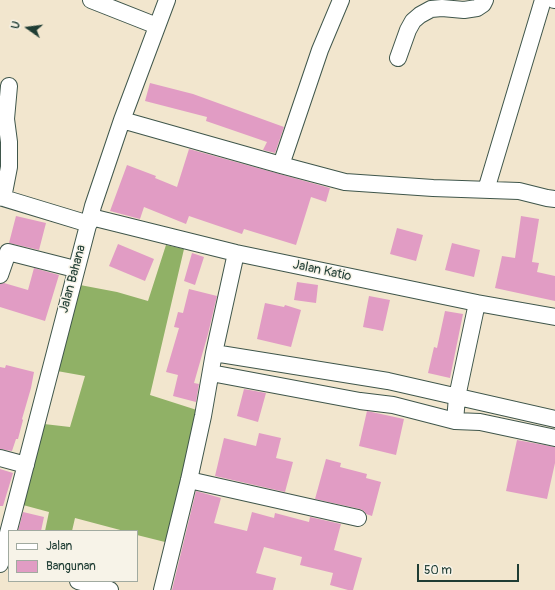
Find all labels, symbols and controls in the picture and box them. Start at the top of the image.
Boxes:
north arrow [8,8,48,48]
text: U [9,20,23,30]
street label: Jalan Bahana [56,243,90,315]
street label: Jalan Katio [291,257,353,285]
legend [8,530,138,582]
text: Jalan [46,539,72,554]
scale bar [419,556,521,582]
text: Bangunan [46,559,96,574]
text: 50 m [424,563,452,578]

